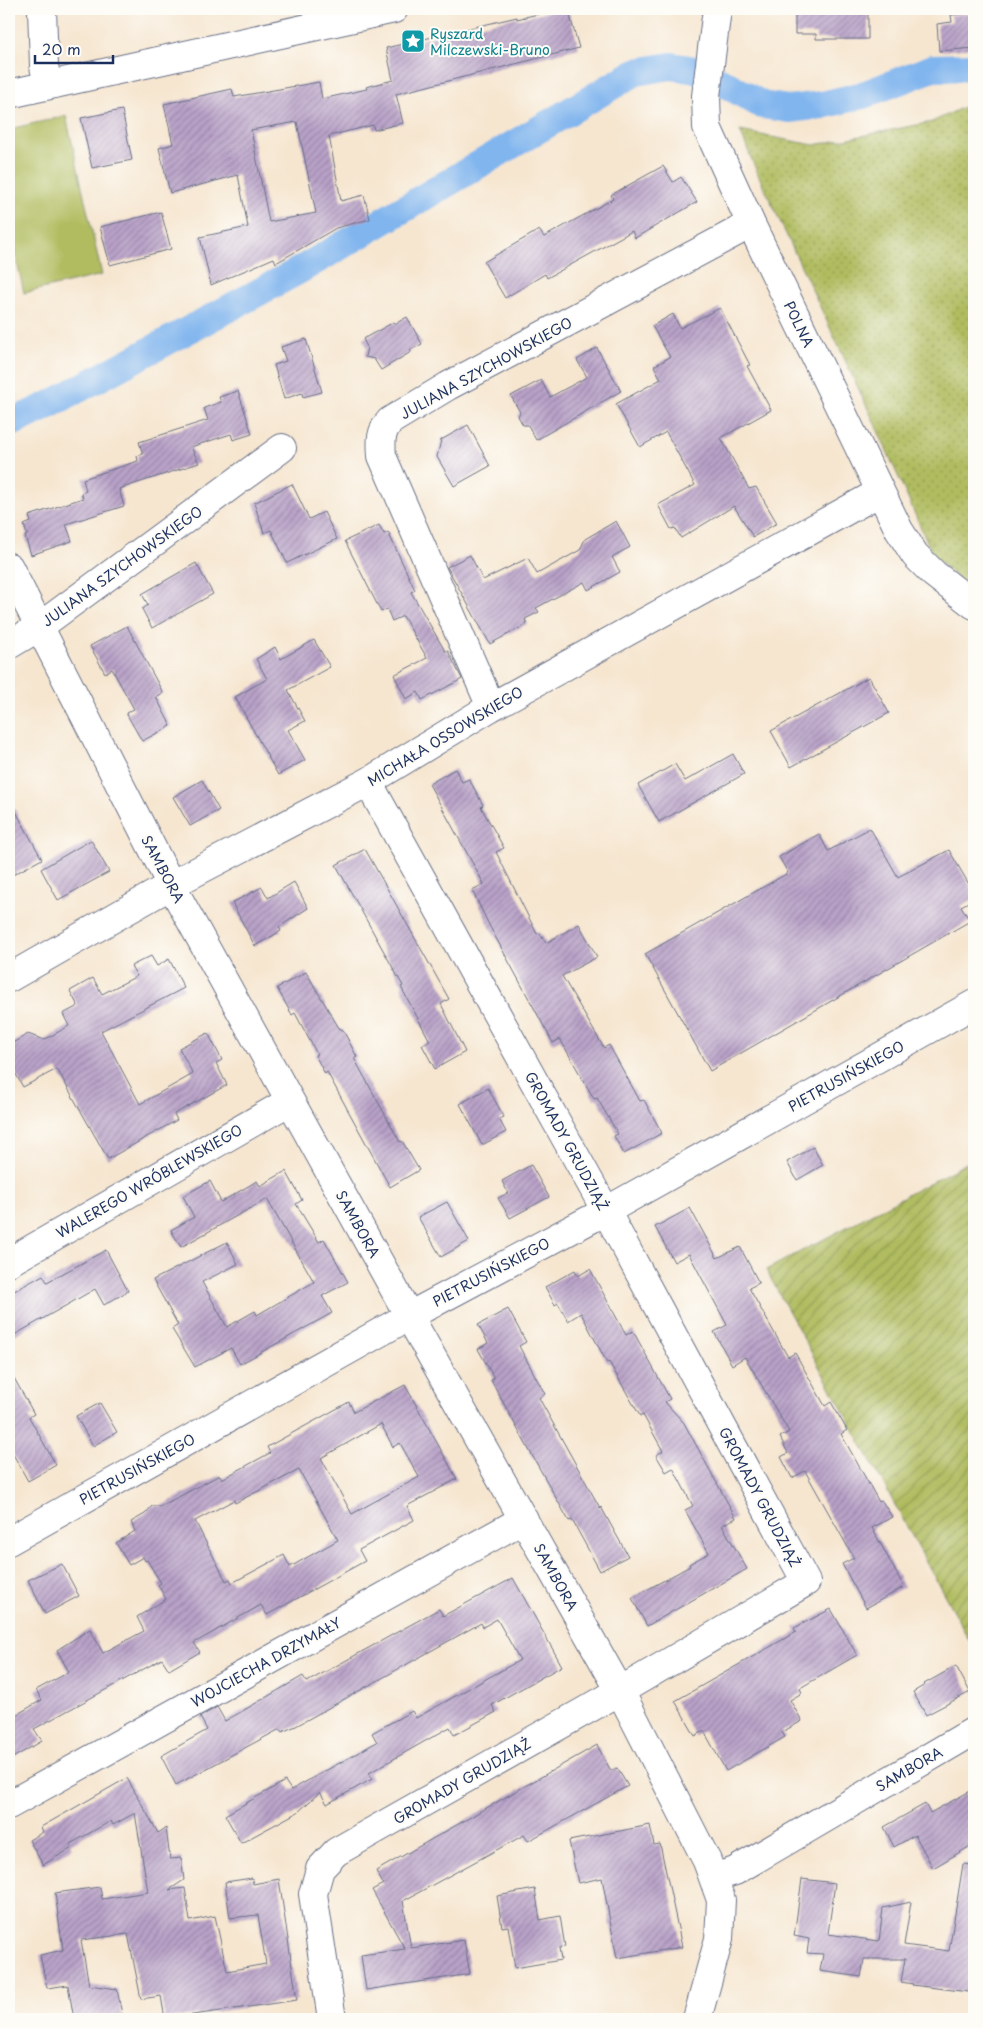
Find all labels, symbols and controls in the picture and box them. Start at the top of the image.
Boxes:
place label: Ryszard Milczewski-Bruno [430,23,550,60]
place icon: Ryszard Milczewski-Bruno [400,28,426,54]
scale bar [35,32,112,64]
text: 20 m [42,37,81,60]
street label: POLNA [779,297,819,351]
street label: JULIANA SZYCHOWSKIEGO [396,312,576,424]
street label: JULIANA SZYCHOWSKIEGO [38,501,206,631]
street label: MICHAŁA OSSOWSKIEGO [363,681,527,791]
street label: SAMBORA [136,831,190,907]
street label: PIETRUSIŃSKIEGO [784,1035,908,1117]
street label: GROMADY GRUDZIĄŻ [520,1068,614,1214]
street label: WALEREGO WRÓBLEWSKIEGO [52,1119,246,1243]
street label: SAMBORA [331,1187,385,1262]
street label: PIETRUSIŃSKIEGO [429,1232,553,1312]
street label: GROMADY GRUDZIĄŻ [714,1423,806,1571]
street label: PIETRUSIŃSKIEGO [75,1428,199,1510]
street label: SAMBORA [529,1540,583,1615]
street label: WOJCIECHA DRZYMAŁY [187,1612,345,1712]
street label: GROMADY GRUDZIĄŻ [389,1733,535,1829]
street label: SAMBORA [872,1741,947,1797]

